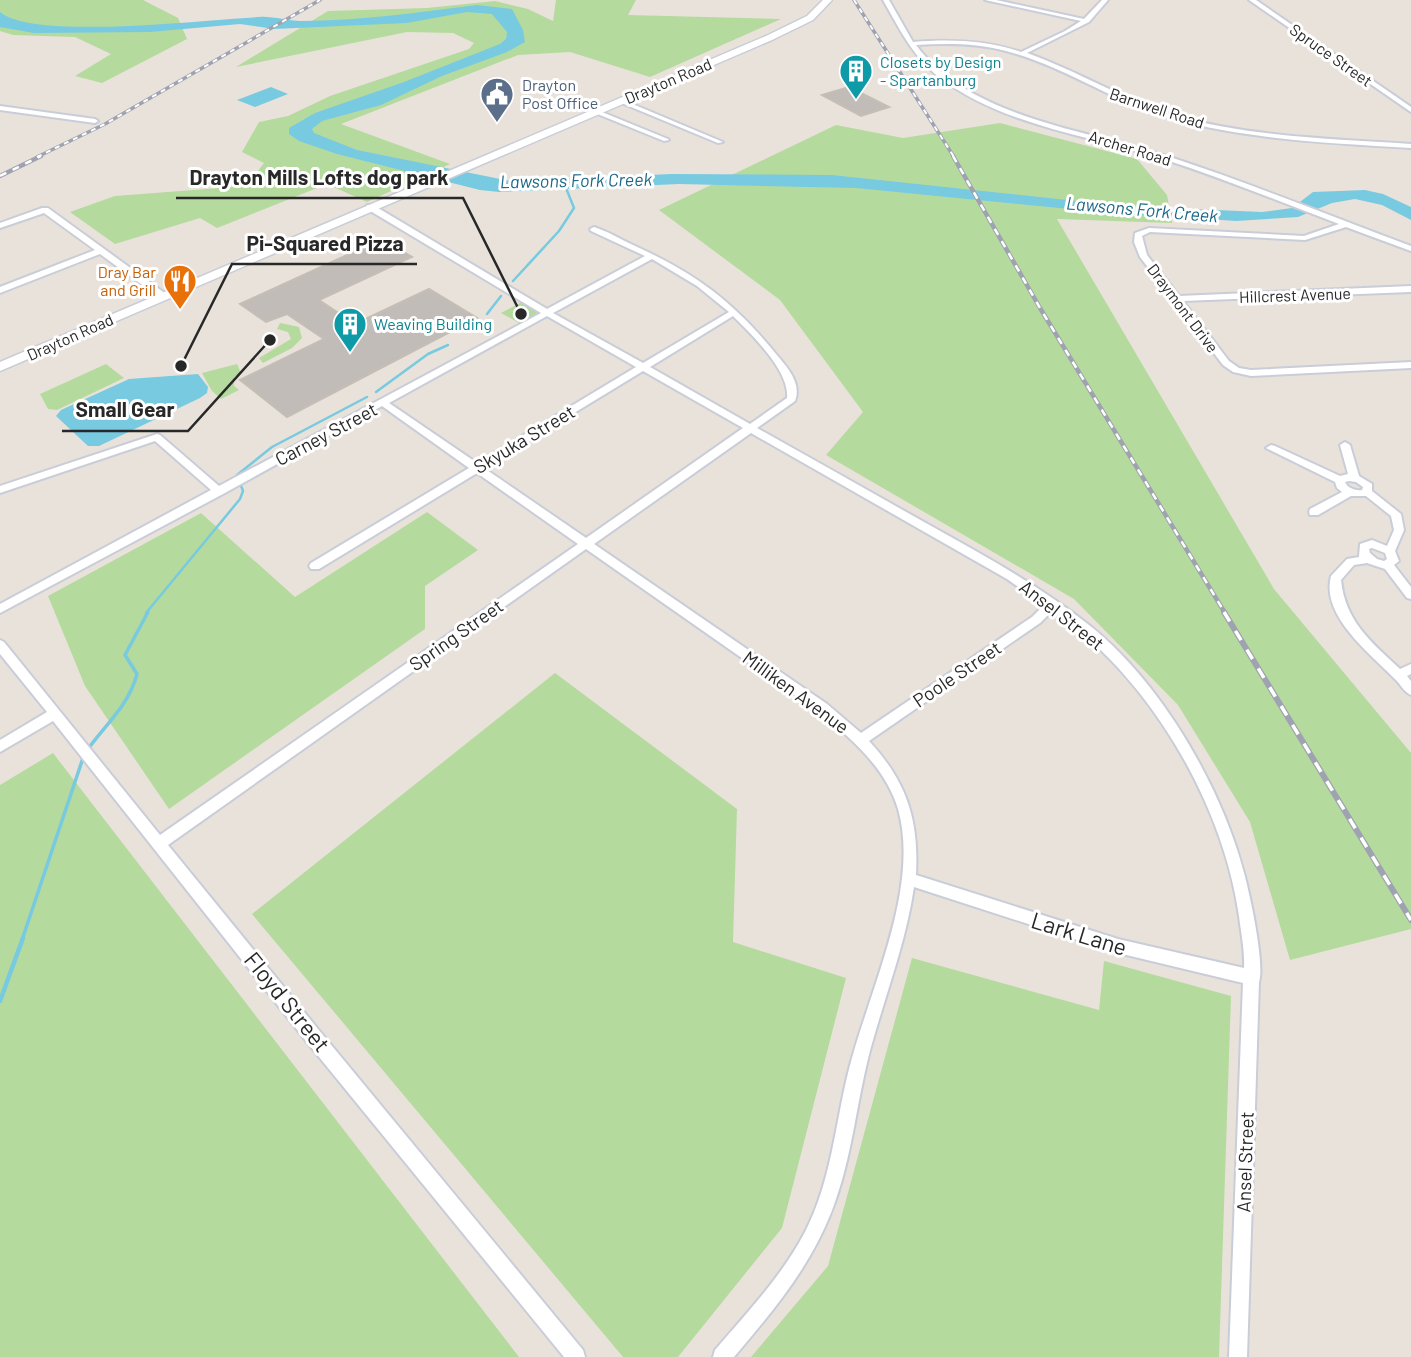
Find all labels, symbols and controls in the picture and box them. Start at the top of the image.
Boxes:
street label: Spruce Street [1286,19,1376,90]
building icon: Closets by Design - Spartanburg [837,52,875,101]
place label: Closets by Design - Spartanburg [880,52,1001,89]
street label: Drayton Road [621,54,714,107]
public building icon: Drayton Post Office [478,75,516,124]
place label: Drayton Post Office [522,75,598,112]
street label: Barnwell Road [1108,83,1207,132]
street label: Archer Road [1087,126,1174,169]
callout: Drayton Mills Lofts dog park [176,156,463,198]
text: Drayton Mills Lofts dog park [190,164,448,189]
water label: Lawsons Fork Creek [500,168,653,192]
water label: Lawsons Fork Creek [1065,191,1219,227]
callout: Pi-Squared Pizza [232,222,417,264]
text: Pi-Squared Pizza [246,230,404,255]
street label: Draymont Drive [1144,260,1223,356]
place label: Dray Bar and Grill [98,262,156,299]
restaurant icon: Dray Bar and Grill [161,262,199,311]
street label: Hillcrest Avenue [1239,283,1351,306]
building icon: Weaving Building [331,305,369,354]
street label: Drayton Road [24,309,116,364]
place label: Weaving Building [374,314,492,333]
callout: Small Gear [62,389,188,431]
text: Small Gear [76,396,174,421]
street label: Carney Street [271,397,381,470]
street label: Skyuka Street [469,399,579,478]
street label: Ansel Street [1015,574,1109,655]
street label: Spring Street [404,594,507,675]
street label: Poole Street [908,636,1005,712]
street label: Milliken Avenue [739,645,854,738]
street label: Lark Lane [1028,905,1131,961]
street label: Floyd Street [239,946,337,1057]
street label: Ansel Street [1231,1111,1258,1213]

